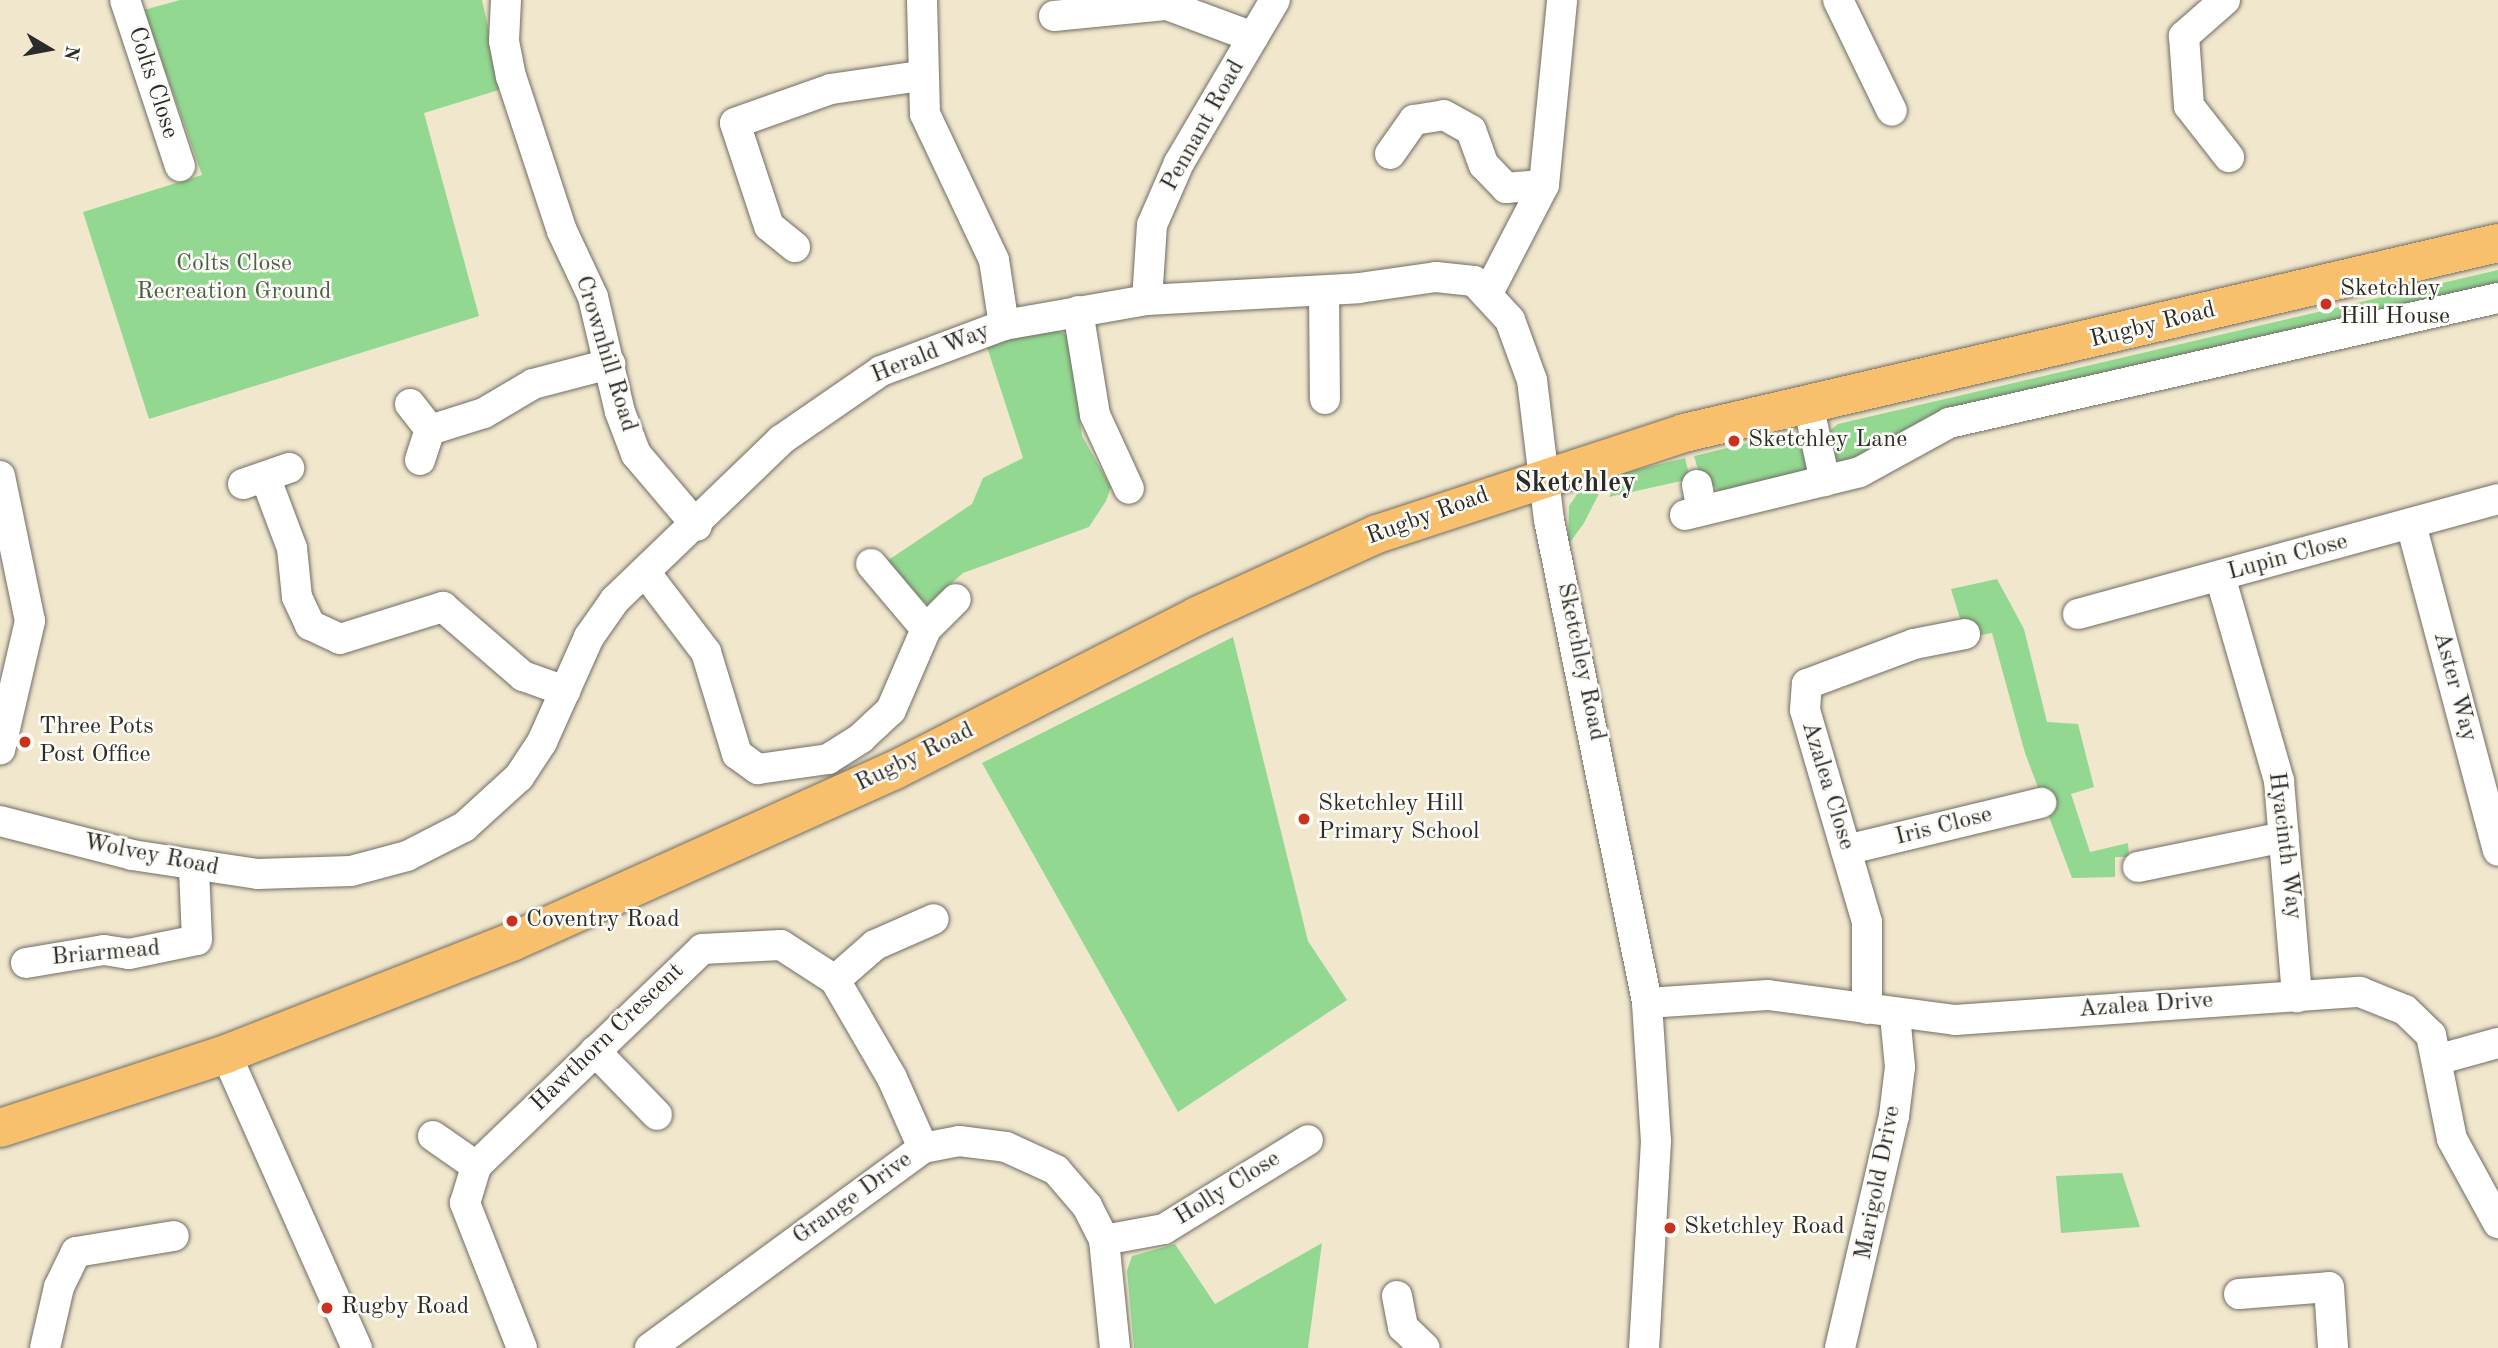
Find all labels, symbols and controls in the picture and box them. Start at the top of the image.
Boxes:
north arrow [14,14,84,84]
street label: Colts Close [120,23,184,143]
text: N [60,44,81,62]
street label: Pennant Road [1156,55,1252,197]
park label: Colts Close Recreation Ground [136,251,332,307]
street label: Crownhill Road [568,272,642,436]
place label: Sketchley Hill House [2340,276,2450,332]
marker: Sketchley Hill House [2318,296,2334,312]
street label: Rugby Road [2087,297,2219,355]
street label: Herald Way [868,317,994,391]
place label: Sketchley Lane [1748,427,1907,455]
marker: Sketchley Lane [1726,433,1742,449]
district label: Sketchley [1514,467,1636,501]
street label: Rugby Road [1363,482,1493,552]
street label: Lupin Close [2225,528,2351,588]
street label: Sketchley Road [1549,580,1611,744]
street label: Aster Way [2426,629,2482,745]
place label: Three Pots Post Office [39,714,154,770]
street label: Rugby Road [851,717,979,799]
street label: Azalea Close [1794,718,1860,854]
marker: Three Pots Post Office [17,734,33,750]
street label: Hyacinth Way [2261,770,2307,922]
place label: Sketchley Hill Primary School [1318,791,1480,847]
street label: Iris Close [1893,801,1995,853]
marker: Sketchley Hill Primary School [1296,811,1312,827]
street label: Wolvey Road [81,829,221,883]
place label: Coventry Road [526,907,680,935]
marker: Coventry Road [504,913,520,929]
street label: Briarmead [50,935,162,973]
street label: Hawthorn Crescent [525,958,691,1118]
street label: Azalea Drive [2078,987,2214,1025]
street label: Marigold Drive [1850,1103,1908,1263]
street label: Holly Close [1170,1145,1286,1233]
street label: Grange Drive [788,1146,918,1252]
place label: Sketchley Road [1684,1214,1845,1242]
marker: Sketchley Road [1662,1220,1678,1236]
place label: Rugby Road [341,1294,469,1322]
marker: Rugby Road [319,1300,335,1316]

